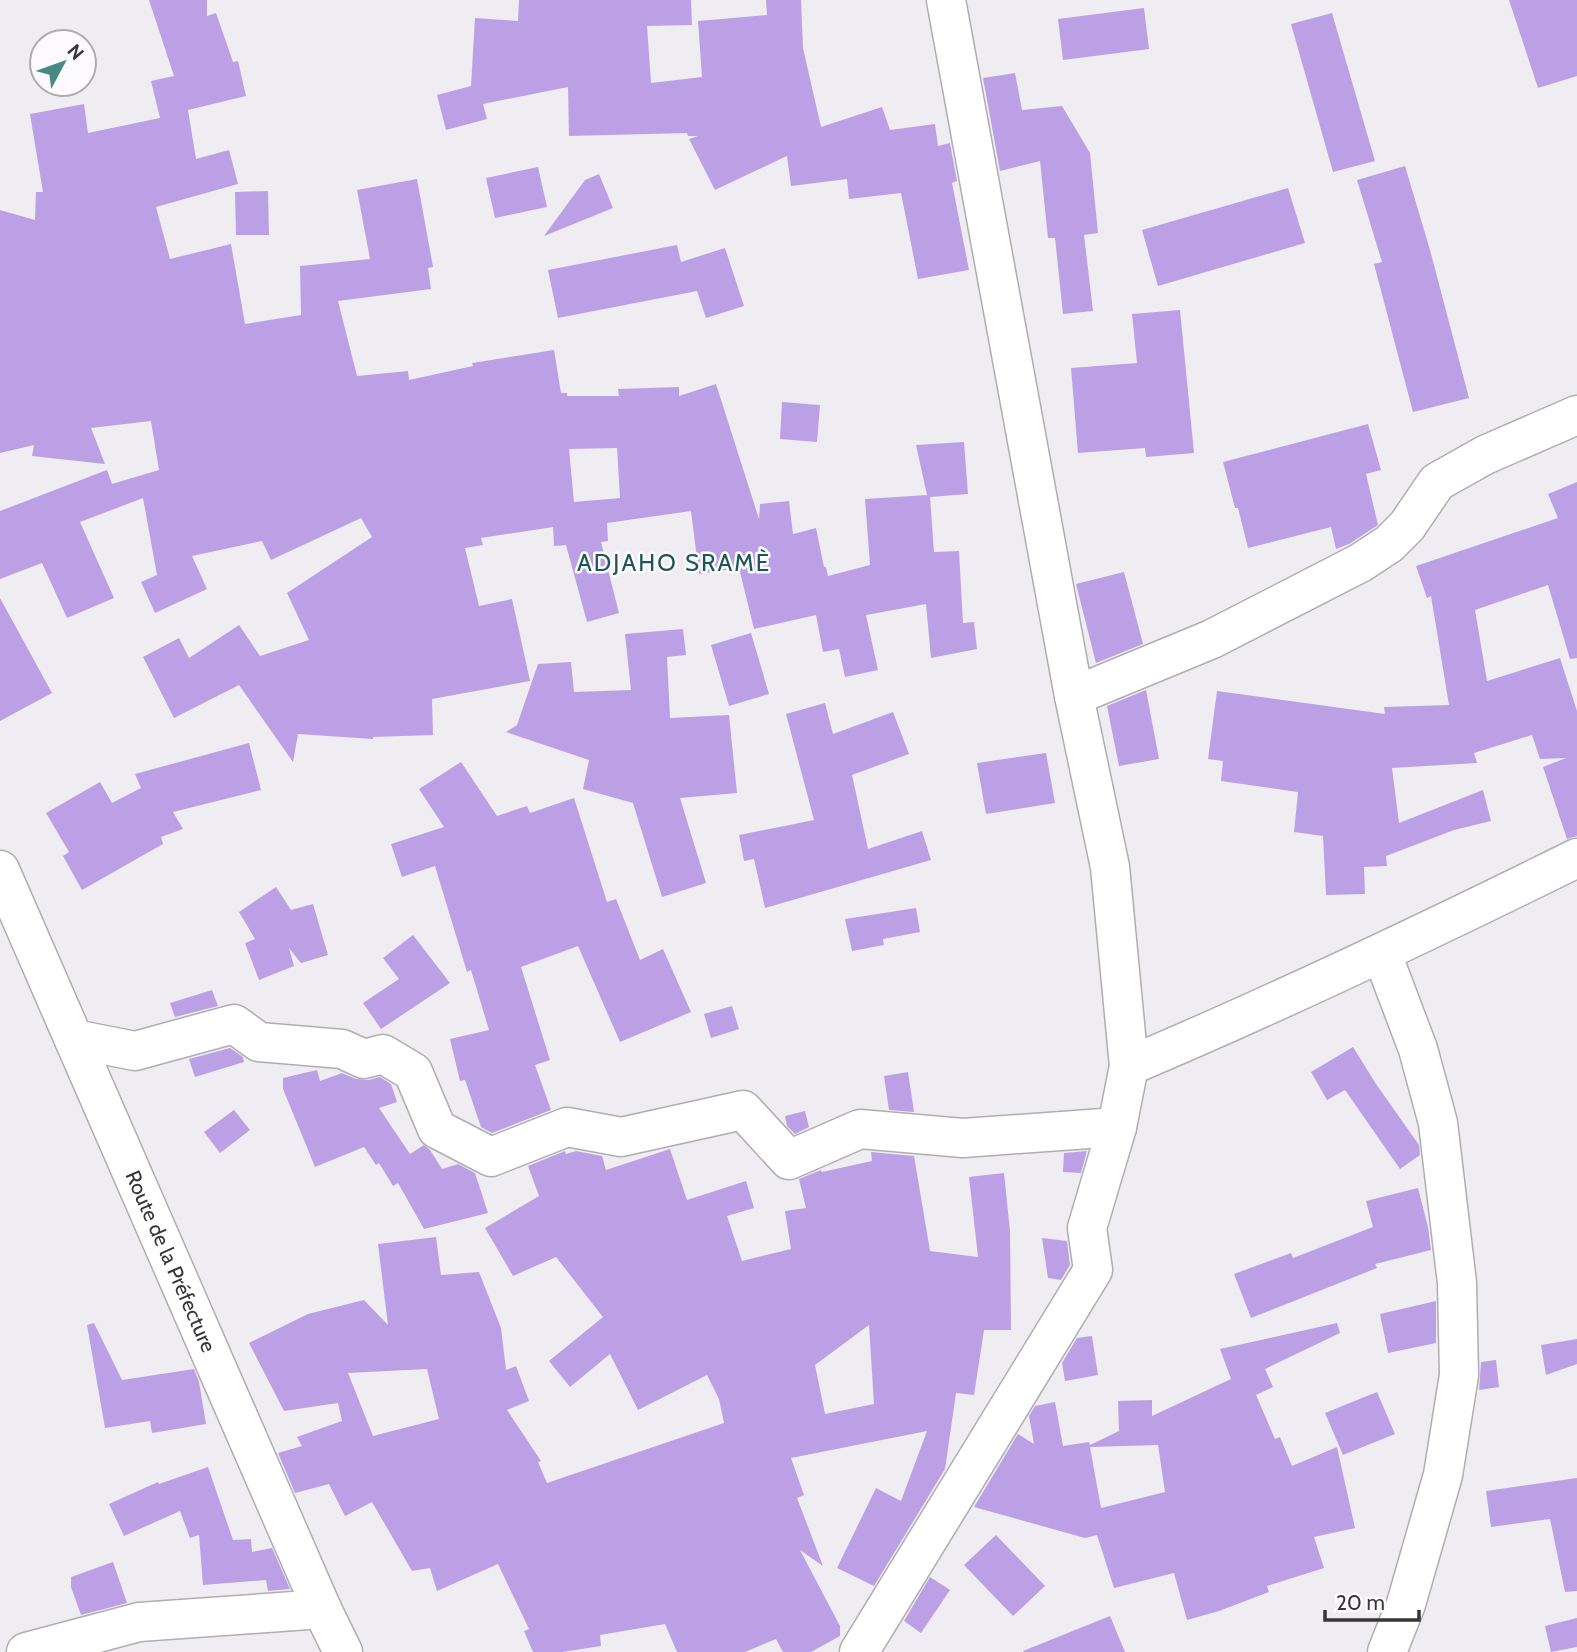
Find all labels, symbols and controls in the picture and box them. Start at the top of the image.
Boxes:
north arrow [28,28,98,98]
text: N [62,40,89,65]
district label: ADJAHO SRAMÈ [577,548,771,577]
street label: Route de la Préfecture [120,1167,222,1356]
scale bar [1325,1578,1420,1622]
text: 20 m [1336,1590,1385,1615]

